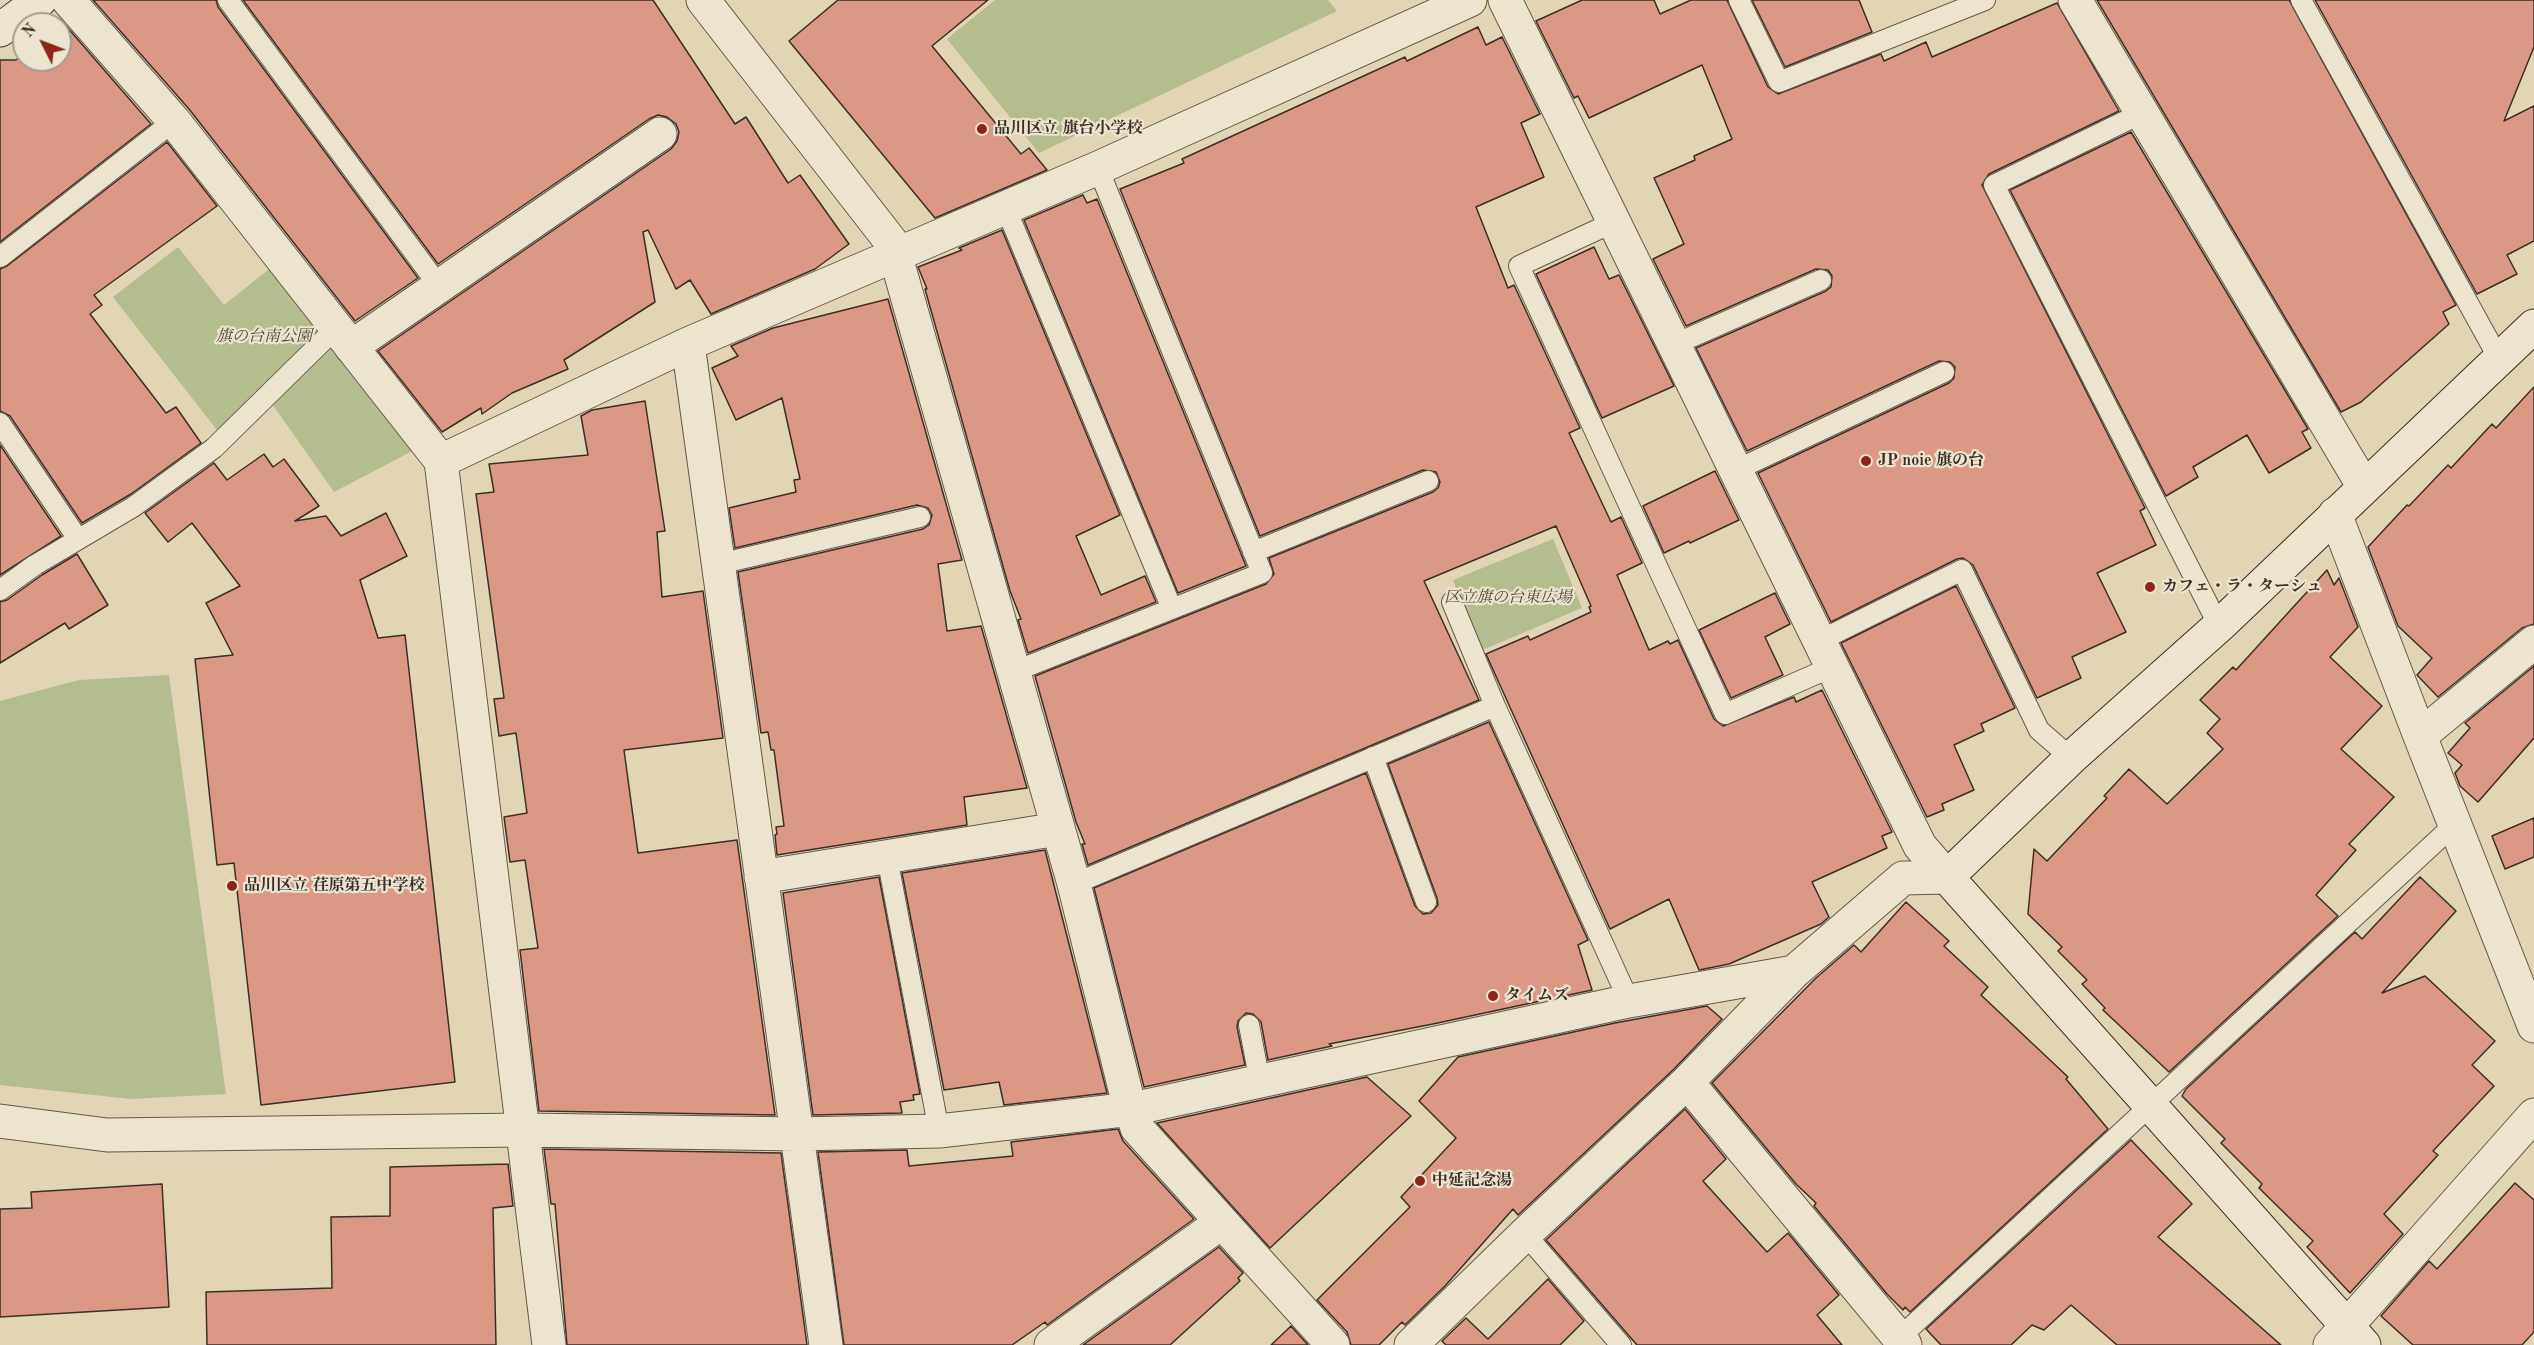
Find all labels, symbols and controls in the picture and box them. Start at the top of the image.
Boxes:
north arrow [12,12,72,72]
text: N [20,21,40,41]
place label: 品川区立 旗台小学校 [994,119,1142,139]
marker: 品川区立 旗台小学校 [975,122,989,136]
park label: 旗の台南公園 [216,327,312,347]
place label: JP noie 旗の台 [1878,451,1984,471]
marker: JP noie 旗の台 [1859,454,1873,468]
place label: カフェ・ラ・ターシュ [2162,577,2322,597]
marker: カフェ・ラ・ターシュ [2143,580,2157,594]
park label: 区立旗の台東広場 [1444,588,1572,608]
place label: 品川区立 荏原第五中学校 [244,876,424,896]
marker: 品川区立 荏原第五中学校 [225,879,239,893]
place label: タイムズ [1505,986,1569,1006]
marker: タイムズ [1486,989,1500,1003]
place label: 中延記念湯 [1432,1171,1512,1191]
marker: 中延記念湯 [1413,1174,1427,1188]

